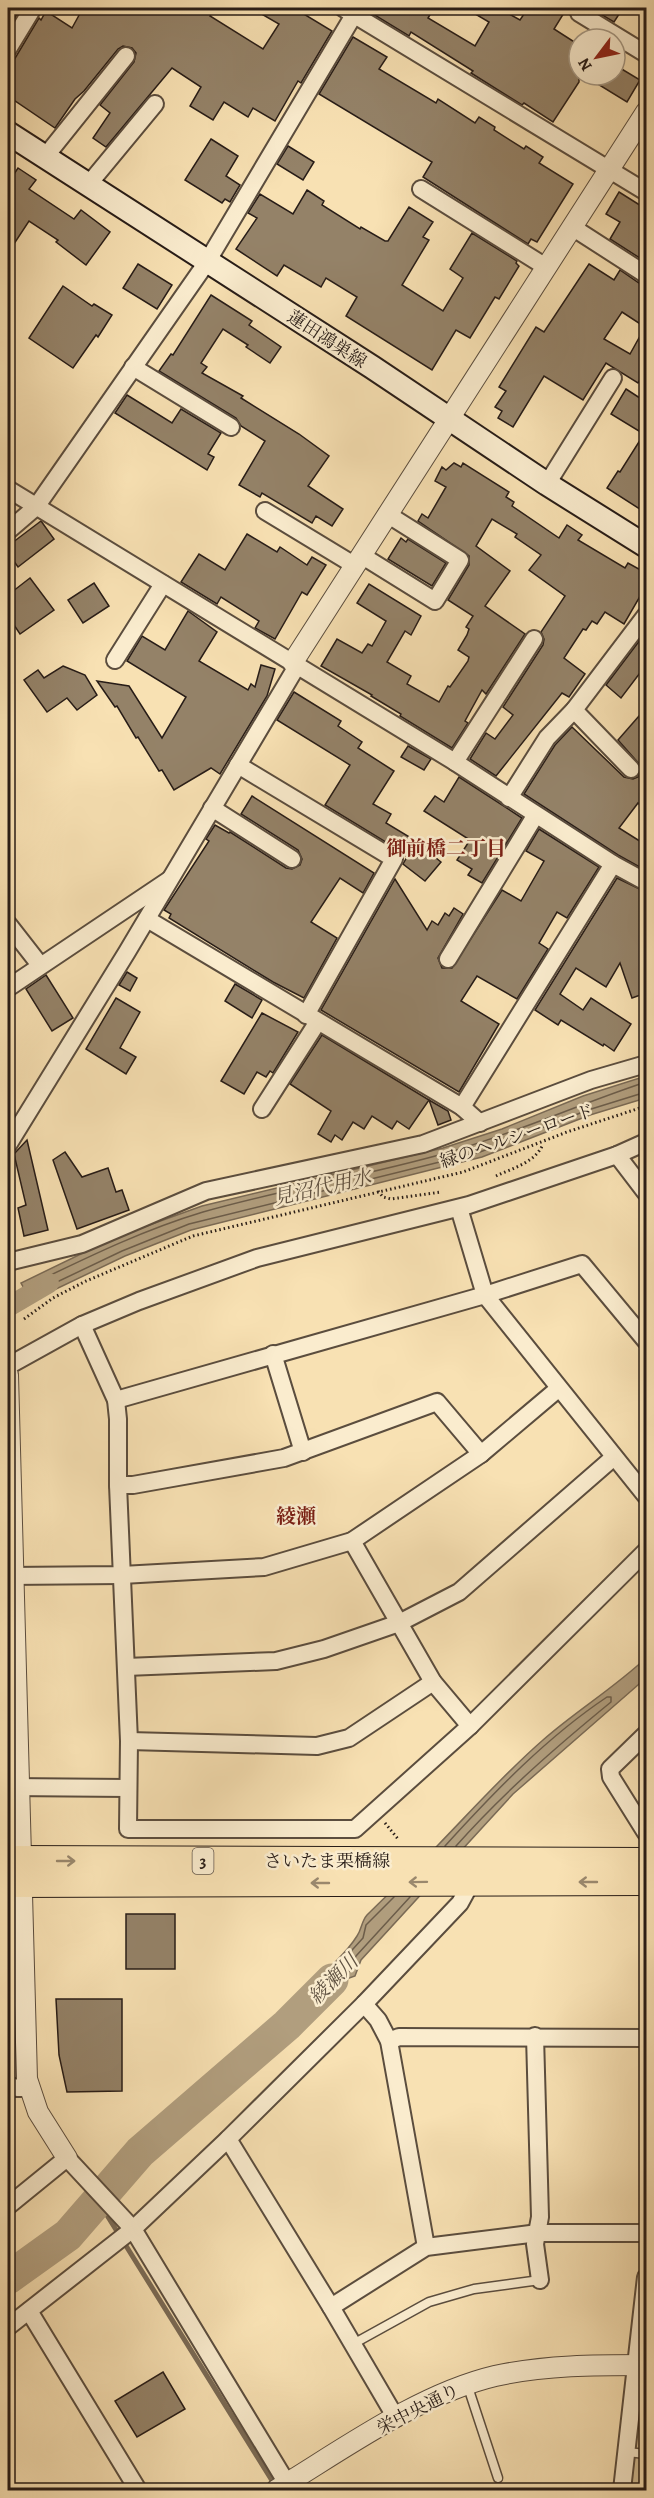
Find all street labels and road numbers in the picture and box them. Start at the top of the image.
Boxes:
street label: 蓮田鴻巣線 [283,304,371,374]
street label: 緑のヘルシーロード [437,1098,597,1174]
road number: 3 [192,1848,214,1874]
street label: さいたま栗橋線 [264,1849,390,1873]
street label: 栄中央通り [372,2378,464,2440]

